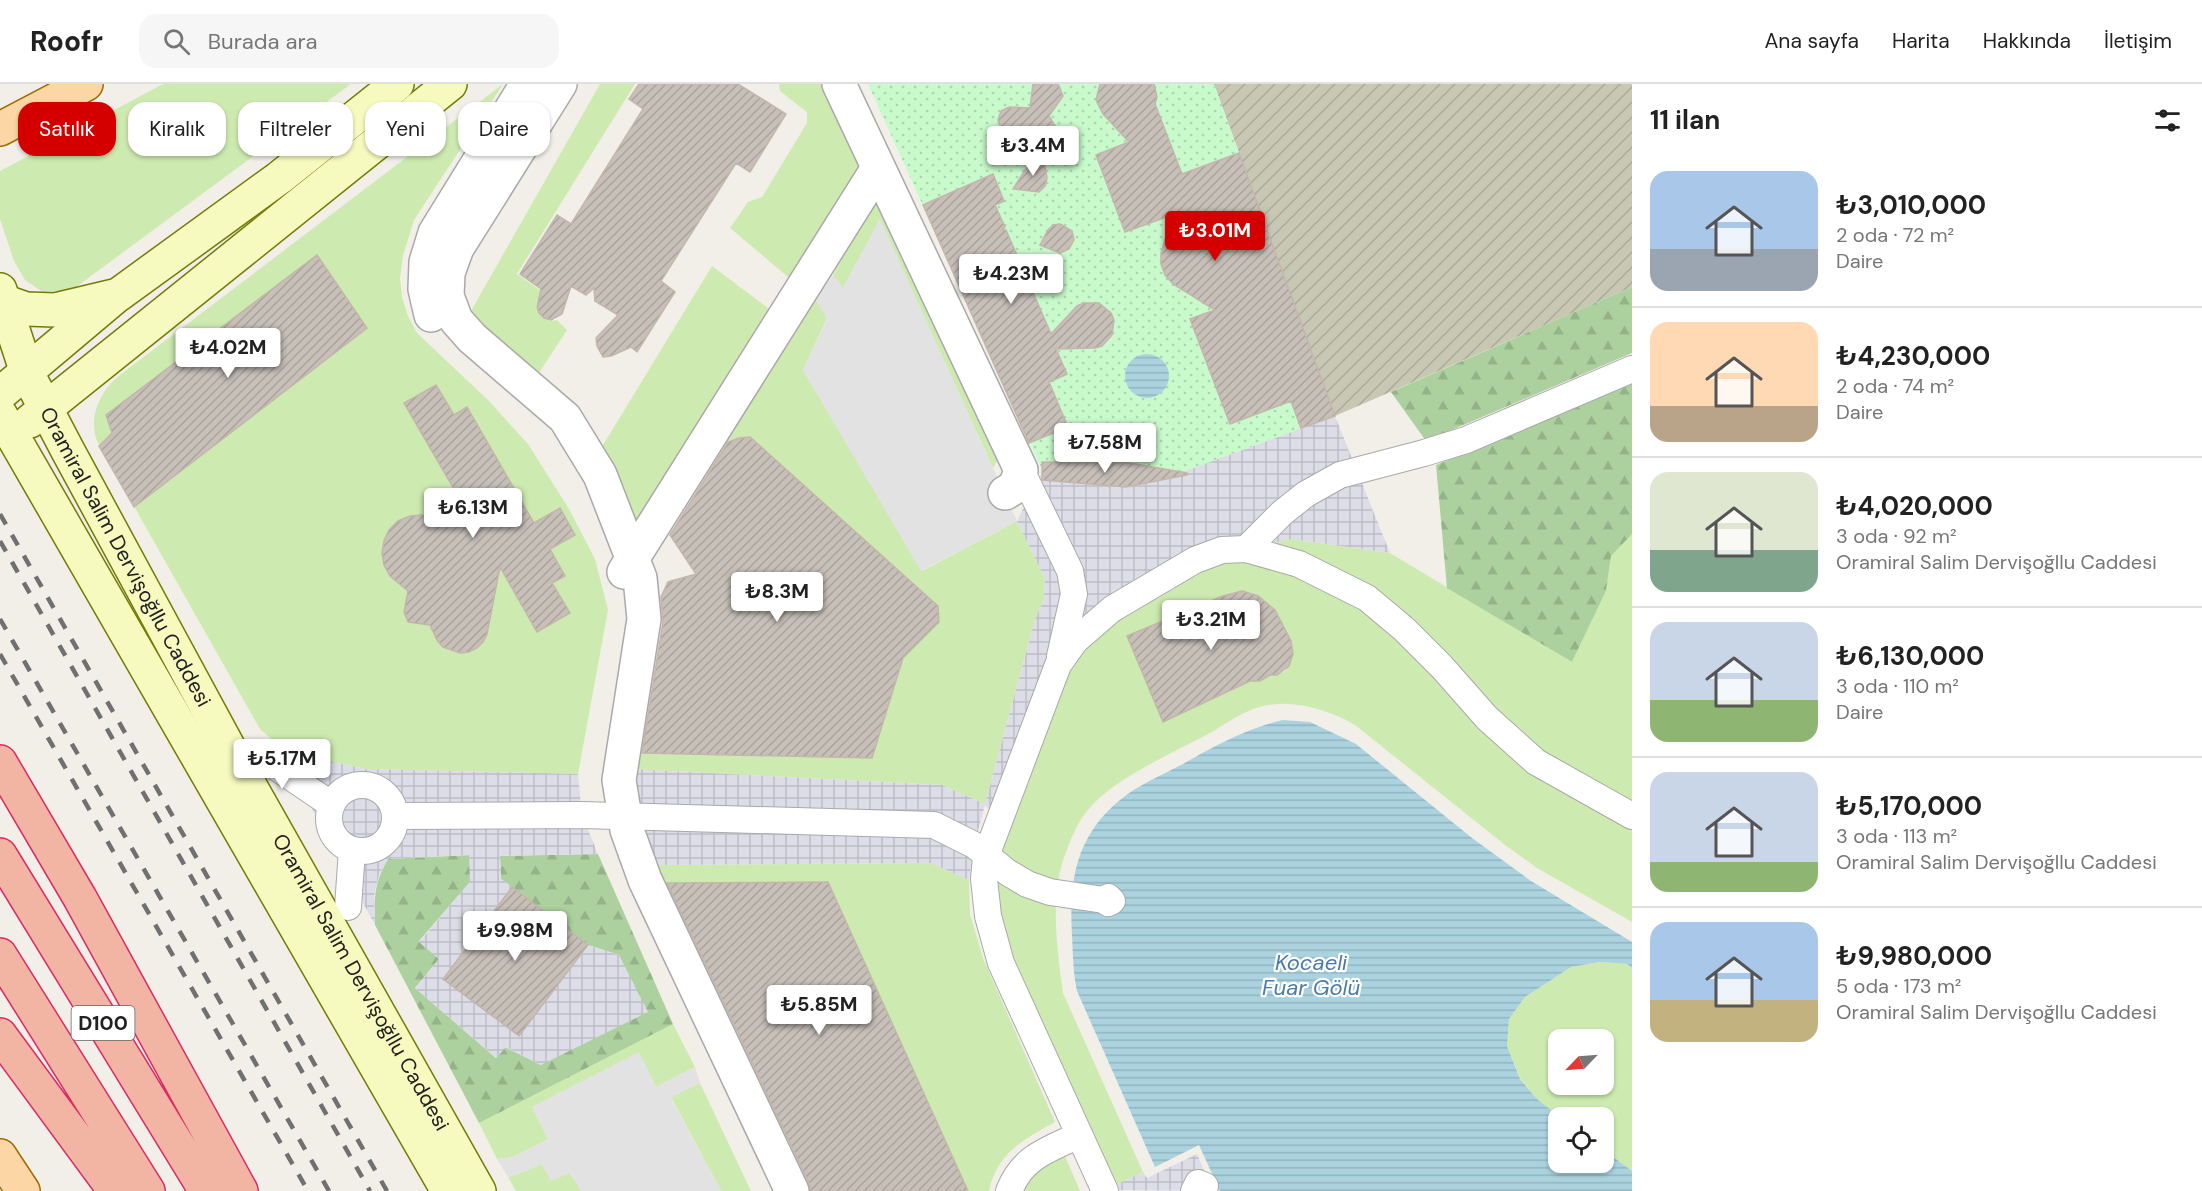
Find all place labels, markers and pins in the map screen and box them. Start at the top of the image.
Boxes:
pin: ₺3.4M [991,126,1075,177]
pin: ₺3.01M [1166,211,1264,262]
pin: ₺4.23M [962,254,1060,305]
pin: ₺4.02M [179,328,277,379]
pin: ₺7.58M [1056,423,1154,474]
pin: ₺6.13M [424,488,522,539]
pin: ₺8.3M [735,572,819,623]
pin: ₺3.21M [1162,600,1260,651]
pin: ₺5.17M [233,739,331,790]
pin: ₺9.98M [466,911,564,962]
pin: ₺5.85M [770,985,868,1036]

